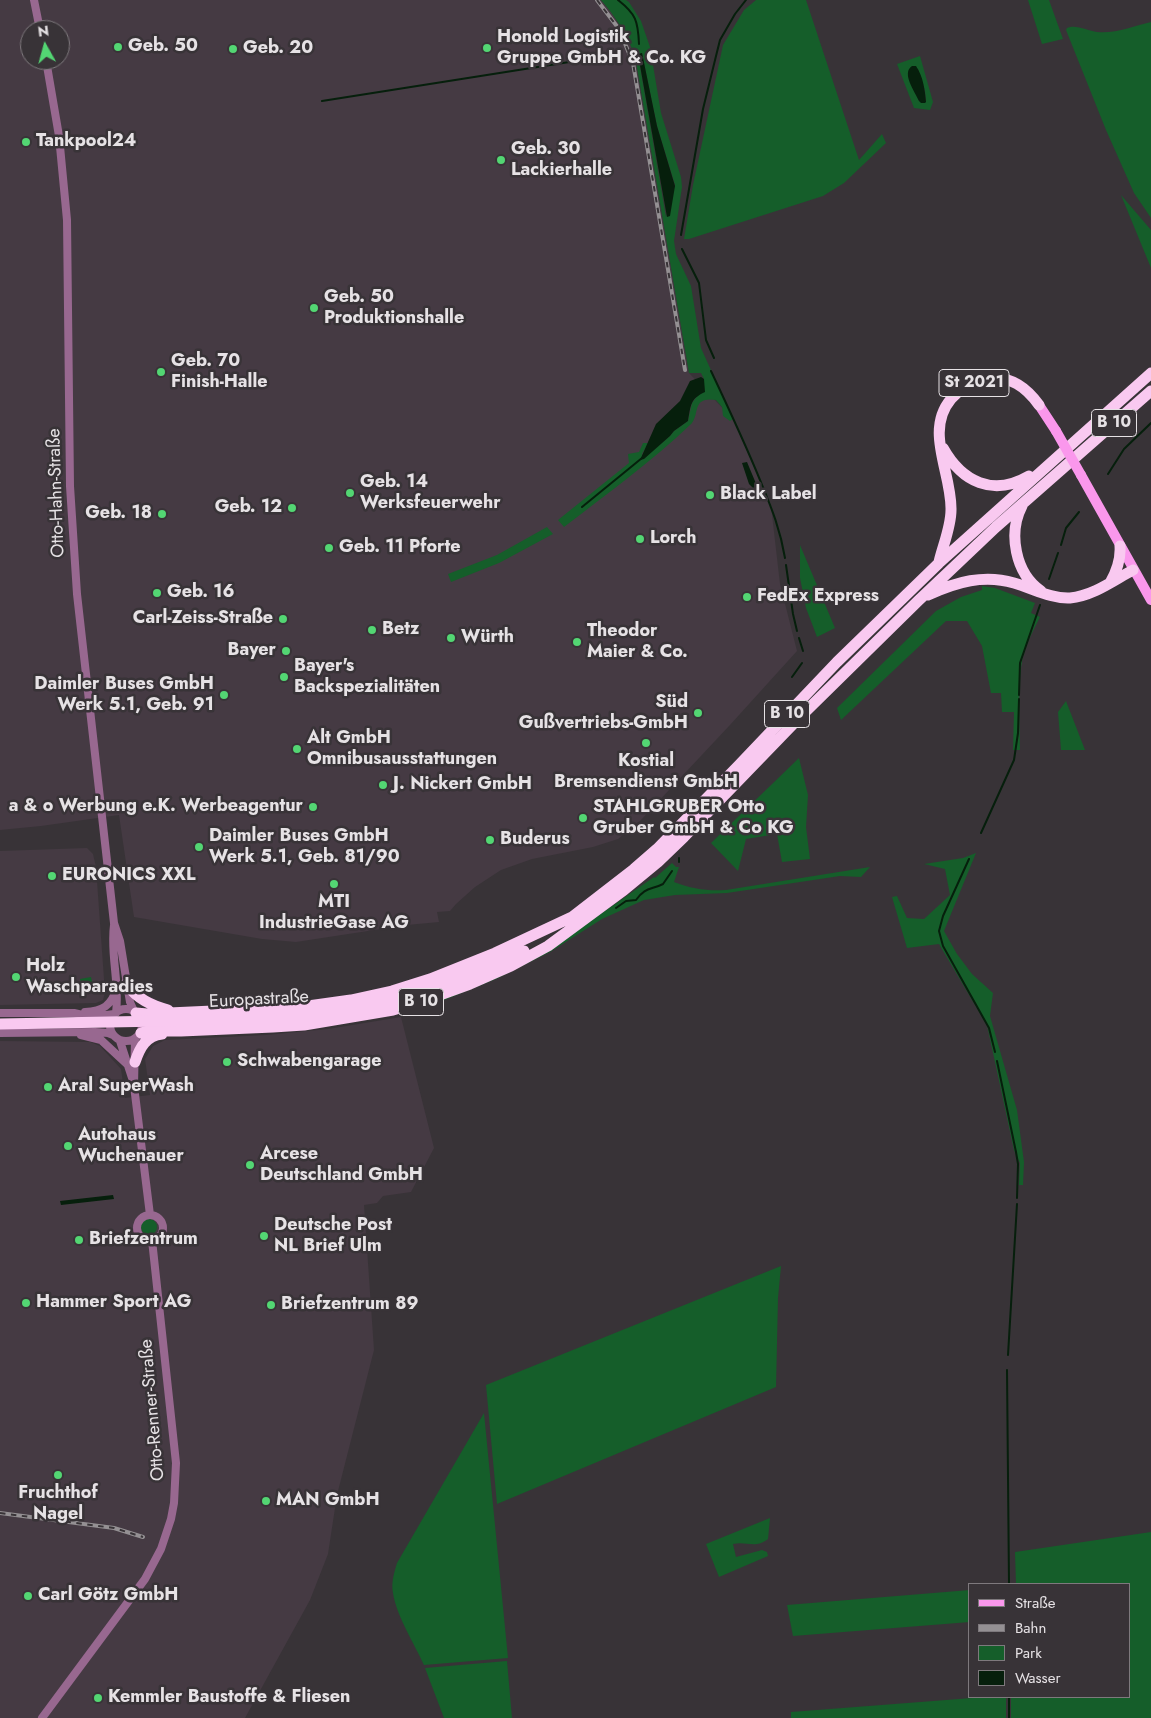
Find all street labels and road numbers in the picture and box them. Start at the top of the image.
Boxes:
road number: St 2021 [939,369,1009,396]
road number: B 10 [1092,409,1136,436]
street label: Otto-Hahn-Straße [44,428,70,558]
road number: B 10 [764,701,810,728]
street label: Europastraße [209,987,309,1013]
road number: B 10 [398,989,444,1016]
street label: Otto-Renner-Straße [136,1338,170,1482]

